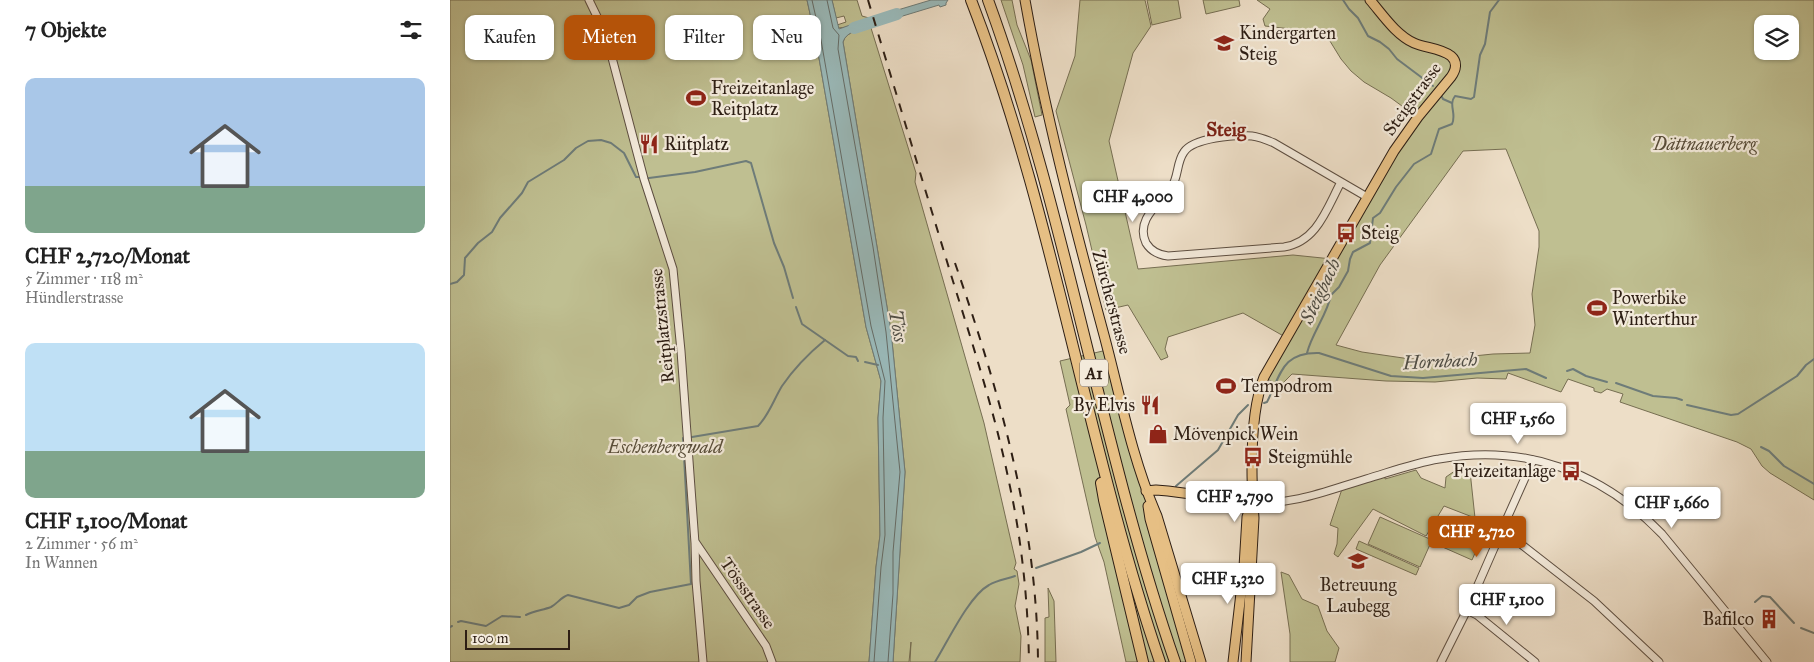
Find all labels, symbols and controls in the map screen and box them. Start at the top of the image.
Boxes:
chip: Kaufen [465,15,554,60]
chip: Mieten [564,15,655,60]
chip: Filter [665,15,743,60]
chip: Neu [753,15,821,60]
map controls [1754,15,1799,60]
button: layers [1754,15,1799,60]
icon: filters [397,16,425,44]
text: 7 Objekte [25,17,107,43]
place label: Kindergarten Steig [1239,22,1336,66]
school or university icon: Kindergarten Steig [1213,32,1235,54]
street label: Steigstrasse [1378,58,1447,141]
place label: Freizeitanlage Reitplatz [711,77,814,120]
sports icon: Freizeitanlage Reitplatz [685,87,707,109]
icon: home [180,111,270,201]
district label: Steig [1206,118,1247,142]
restaurant icon: Riitplatz [638,133,660,155]
place label: Riitplatz [664,133,729,155]
park label: Dättnauerberg [1651,133,1758,155]
pin: CHF 4,000 [1076,180,1190,223]
text: CHF 4,000 [1093,187,1173,206]
bus stop icon: Steig [1335,222,1357,244]
place label: Steig [1361,222,1399,245]
text: CHF 2,720/Monat [25,243,190,269]
street label: Zürcherstrasse [1088,247,1136,357]
water label: Steigbach [1294,255,1345,328]
street label: Reitplatzstrasse [645,268,679,384]
text: 5 Zimmer · 118 m² [25,269,143,288]
place label: Powerbike Winterthur [1612,287,1697,330]
text: Hündlerstrasse [25,288,123,307]
sports icon: Powerbike Winterthur [1586,297,1608,319]
water label: Töss [884,308,912,345]
water label: Hornbach [1401,348,1478,374]
road number: A1 [1080,359,1108,386]
sports icon: Tempodrom [1215,375,1237,397]
place label: Tempodrom [1241,375,1333,397]
icon: home [180,376,270,466]
place label: By Elvis [1073,394,1135,416]
restaurant icon: By Elvis [1139,394,1161,416]
pin: CHF 1,560 [1461,402,1575,445]
text: CHF 1,560 [1481,409,1555,428]
shop icon: Mövenpick Wein [1147,423,1169,445]
place label: Mövenpick Wein [1173,423,1299,445]
park label: Eschenbergwald [606,436,724,458]
bus stop icon: Steigmühle [1242,446,1264,468]
place label: Steigmühle [1268,446,1352,469]
place label: Freizeitanlage [1453,460,1556,483]
bus stop icon: Freizeitanlage [1560,460,1582,482]
pin: CHF 2,790 [1178,480,1292,523]
pin: CHF 1,660 [1615,486,1729,529]
text: CHF 2,790 [1197,487,1273,506]
text: CHF 1,660 [1635,493,1709,512]
text: CHF 1,100/Monat [25,508,188,534]
pin: CHF 2,720 [1420,516,1534,558]
text: CHF 2,720 [1439,522,1515,541]
text: 2 Zimmer · 56 m² [25,534,138,553]
school or university icon: Betreuung Laubegg [1347,550,1369,572]
text: In Wannen [25,553,98,572]
street label: Tössstrasse [715,553,781,633]
pin: CHF 1,320 [1171,562,1285,605]
text: CHF 1,320 [1192,569,1264,588]
place label: Betreuung Laubegg [1319,574,1397,618]
pin: CHF 1,100 [1450,584,1564,626]
text: CHF 1,100 [1470,590,1544,609]
place label: Bafilco [1702,608,1754,630]
building icon: Bafilco [1758,608,1780,630]
scale bar [465,627,570,650]
text: 100 m [472,630,509,647]

